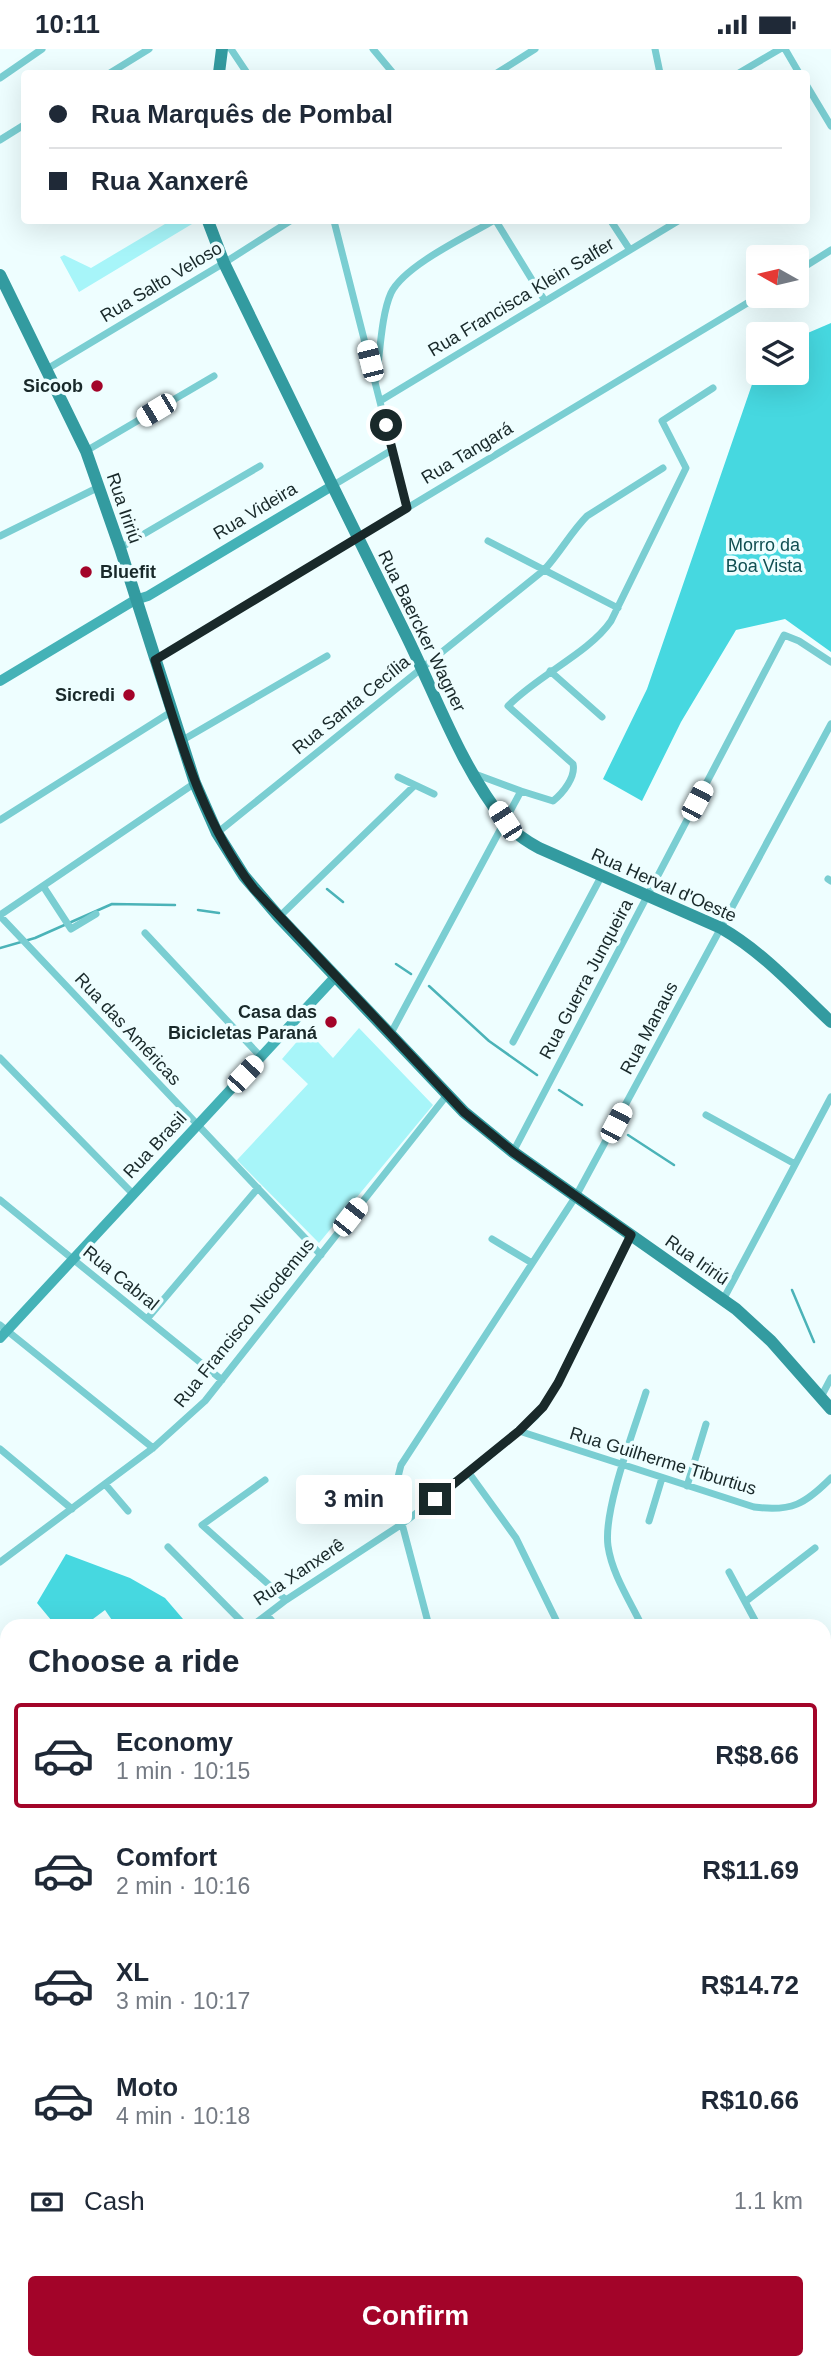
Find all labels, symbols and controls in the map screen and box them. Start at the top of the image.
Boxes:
text: 10:11 [35,9,100,39]
text: Rua Marquês de Pombal [91,99,393,129]
text: Rua Xanxerê [91,166,249,196]
street label: Rua Francisca Klein Salfer [425,234,617,360]
street label: Rua Salto Veloso [97,238,225,326]
north arrow [746,245,808,308]
map controls [746,245,809,385]
button: layers [746,322,809,385]
car [355,338,386,384]
place label: Sicoob [23,376,83,396]
marker: Sicoob [89,378,105,394]
car [133,390,180,430]
route start [370,409,402,441]
street label: Rua Tangará [418,417,517,488]
street label: Rua Iririú [103,470,145,546]
street label: Rua Videira [210,478,301,544]
park label: Morro da Boa Vista [726,535,803,576]
street label: Rua Baercker Wagner [374,547,470,715]
place label: Bluefit [100,562,156,582]
marker: Bluefit [78,564,94,580]
street label: Rua Santa Cecília [288,651,414,758]
place label: Sicredi [55,685,115,705]
marker: Sicredi [121,687,137,703]
car [678,778,717,824]
car [485,798,526,844]
street label: Rua Herval d'Oeste [588,844,740,926]
street label: Rua Guerra Junqueira [535,895,637,1062]
street label: Rua das Américas [71,969,185,1089]
street label: Rua Manaus [616,978,682,1078]
place label: Casa das Bicicletas Paraná [168,1002,318,1043]
marker: Casa das Bicicletas Paraná [323,1014,339,1030]
car [223,1051,268,1097]
car [597,1100,636,1146]
street label: Rua Brasil [119,1108,191,1182]
car [329,1194,372,1240]
street label: Rua Iririú [661,1231,733,1289]
street label: Rua Francisco Nicodemus [170,1235,318,1411]
street label: Rua Cabral [79,1242,163,1314]
street label: Rua Guilherme Tiburtius [567,1423,759,1499]
callout: 3 min [295,1475,410,1523]
route end [419,1483,451,1515]
text: 3 min [324,1486,384,1512]
street label: Rua Xanxerê [250,1534,348,1610]
text: Choose a ride [28,1643,240,1679]
icon: car [32,1724,95,1787]
text: Economy [116,1727,233,1757]
text: R$8.66 [715,1740,799,1770]
text: 1 min · 10:15 [116,1758,250,1784]
icon: car [32,1839,95,1902]
text: Comfort [116,1842,217,1872]
text: R$11.69 [702,1855,799,1885]
text: 2 min · 10:16 [116,1873,250,1899]
icon: car [32,1954,95,2017]
text: XL [116,1957,149,1987]
text: R$14.72 [701,1970,799,2000]
text: 3 min · 10:17 [116,1988,250,2014]
icon: car [32,2069,95,2132]
text: Moto [116,2072,178,2102]
text: R$10.66 [701,2085,799,2115]
text: 4 min · 10:18 [116,2103,250,2129]
icon: cash [28,2183,66,2221]
text: Cash [84,2186,145,2216]
text: 1.1 km [734,2188,803,2214]
button: Confirm [28,2276,803,2356]

